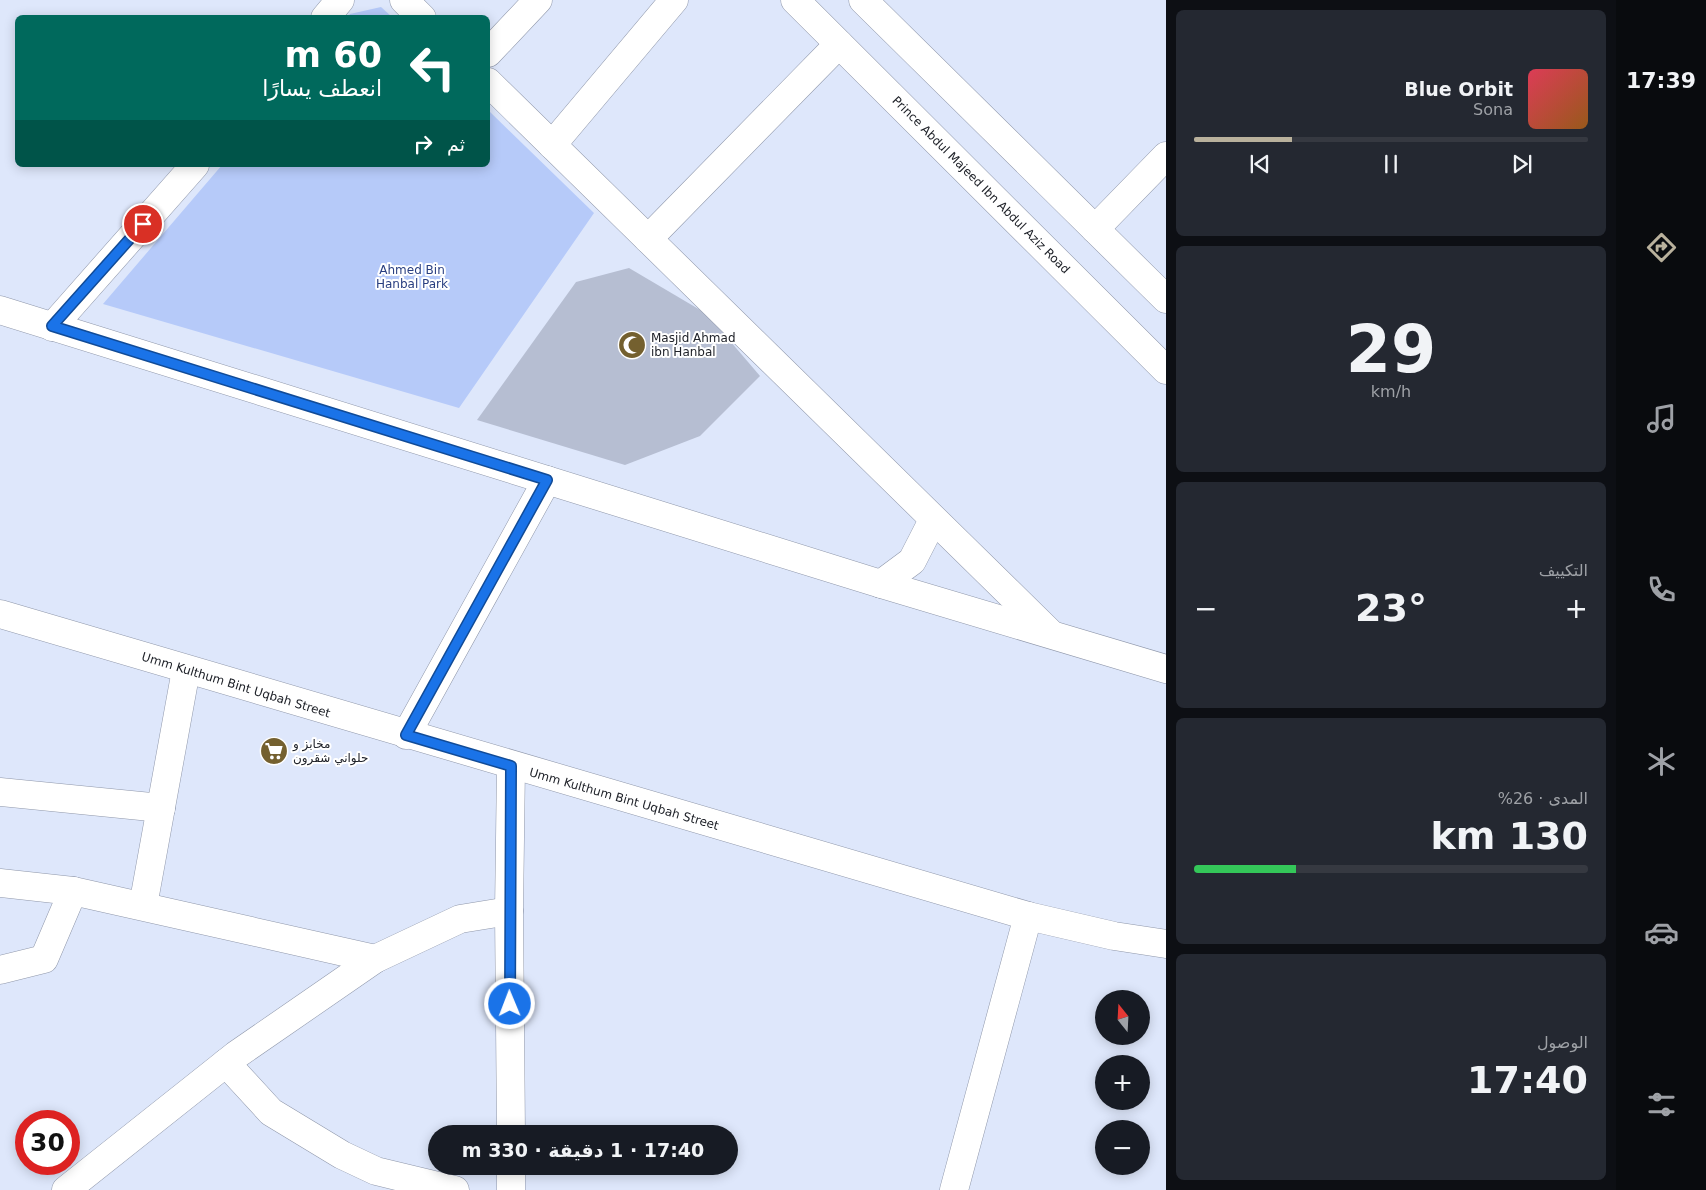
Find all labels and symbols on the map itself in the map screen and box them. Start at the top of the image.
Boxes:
street label: Prince Abdul Majeed Ibn Abdul Aziz Road [889,93,1073,277]
pin [122,203,164,245]
park label: Ahmed Bin Hanbal Park [376,263,448,291]
mosque icon: Masjid Ahmad ibn Hanbal [617,330,647,360]
place label: Masjid Ahmad ibn Hanbal [651,331,736,359]
street label: Umm Kulthum Bint Uqbah Street [140,650,332,721]
supermarket icon: مخابز و حلواني شقرون [259,736,289,766]
place label: مخابز و حلواني شقرون [292,737,368,766]
street label: Umm Kulthum Bint Uqbah Street [528,765,721,833]
position arrow [483,977,535,1029]
north arrow [1095,990,1150,1045]
speed limit sign: 30 [15,1110,80,1175]

